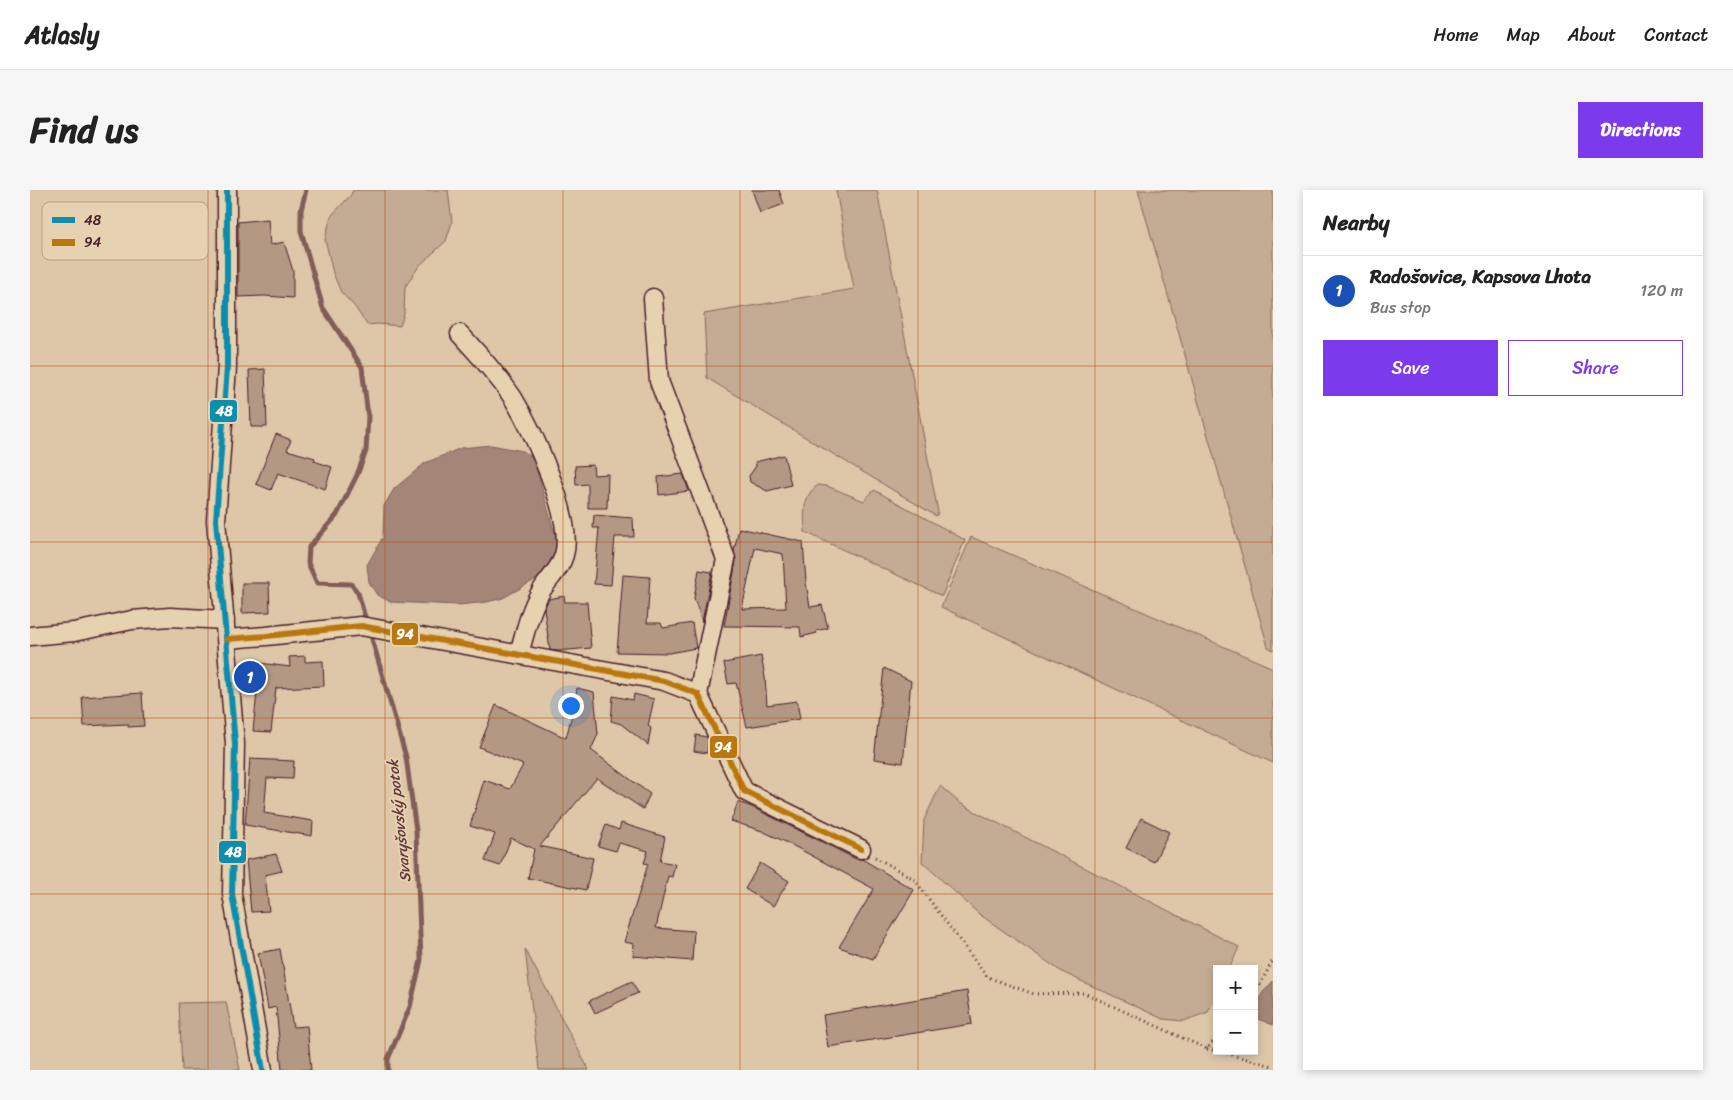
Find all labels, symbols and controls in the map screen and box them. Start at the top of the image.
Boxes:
text: Atlasly [25,14,99,56]
text: Home [1434,19,1479,51]
text: Map [1507,19,1540,51]
text: About [1568,19,1616,51]
text: Contact [1644,19,1708,51]
text: Find us [30,99,138,161]
button: Directions [1578,102,1703,158]
legend [42,202,208,260]
text: Nearby [1323,204,1389,242]
text: 48 [84,208,102,233]
text: 94 [84,230,102,255]
text: Radošovice, Kapsova Lhota [1370,260,1591,293]
text: 1 [1336,276,1342,305]
text: 120 m [1640,276,1683,305]
text: Bus stop [1370,293,1431,322]
button: Save [1323,340,1498,396]
button: Share [1508,340,1683,396]
line badge: 48 [209,399,238,423]
text: 48 [214,399,233,424]
line badge: 94 [391,622,419,646]
text: 94 [396,622,414,647]
pin: 1 [234,658,266,696]
your location [558,693,584,719]
line badge: 94 [709,735,738,759]
text: 94 [714,735,732,760]
water label: Svaryšovský potok [380,757,418,884]
line badge: 48 [218,840,247,864]
text: 48 [223,840,242,865]
map controls [1213,965,1258,1055]
button: + [1213,965,1258,1010]
button: − [1213,1010,1258,1055]

